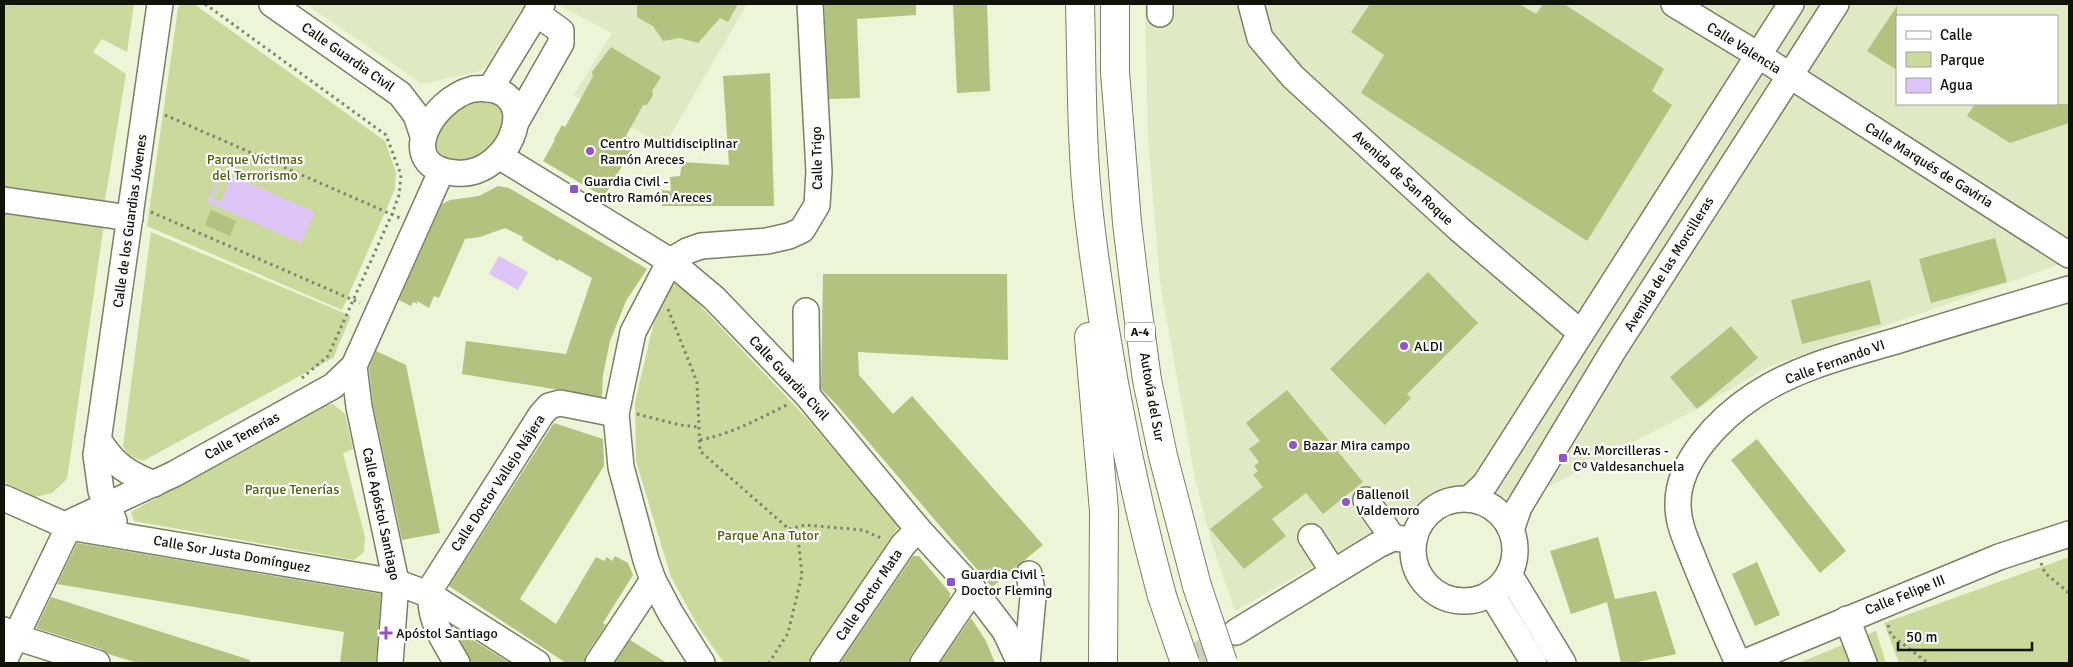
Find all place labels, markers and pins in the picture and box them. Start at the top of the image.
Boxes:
place label: Centro Multidisciplinar Ramón Areces [600,135,739,168]
marker: Centro Multidisciplinar Ramón Areces [584,145,596,157]
place label: Guardia Civil - Centro Ramón Areces [584,173,712,206]
marker: Guardia Civil - Centro Ramón Areces [568,183,580,195]
place label: ALDI [1414,338,1443,355]
marker: ALDI [1398,340,1410,352]
place label: Bazar Mira campo [1303,437,1410,454]
marker: Bazar Mira campo [1287,439,1299,451]
place label: Av. Morcilleras - Cº Valdesanchuela [1573,442,1684,475]
marker: Av. Morcilleras - Cº Valdesanchuela [1557,452,1569,464]
place label: Ballenoil Valdemoro [1356,486,1420,519]
marker: Ballenoil Valdemoro [1340,496,1352,508]
place label: Guardia Civil - Doctor Fleming [961,566,1053,599]
marker: Guardia Civil - Doctor Fleming [945,576,957,588]
place label: Apóstol Santiago [396,625,498,642]
marker: Apóstol Santiago [380,627,392,639]

